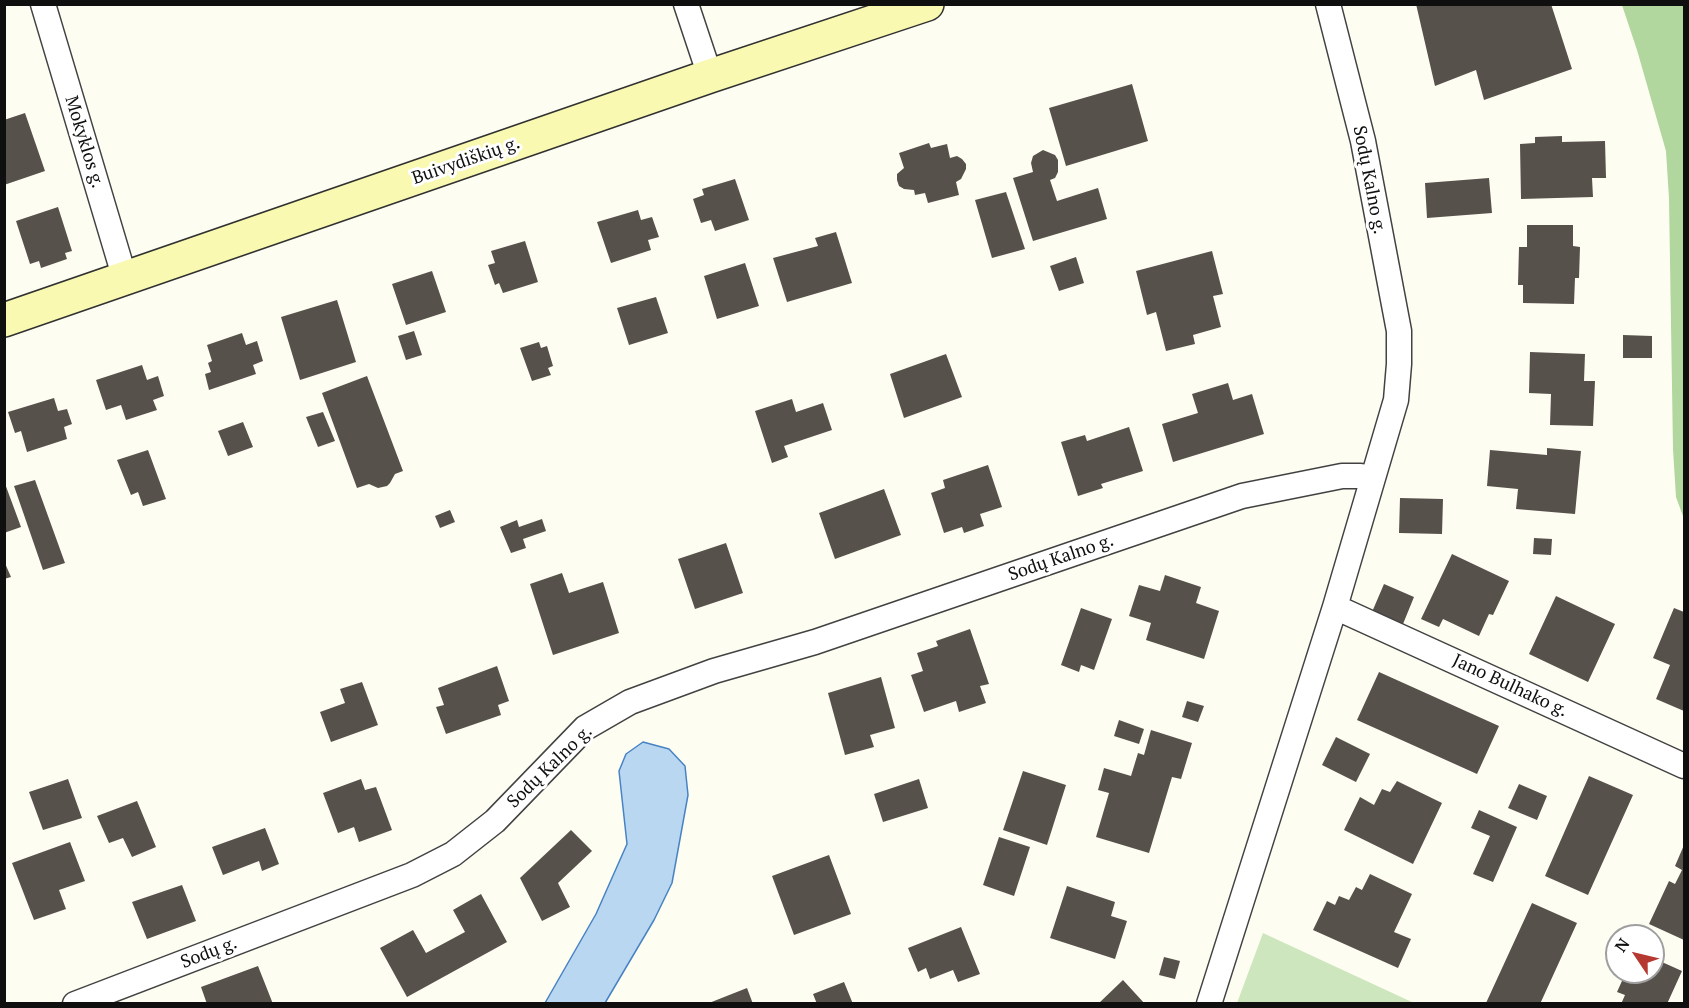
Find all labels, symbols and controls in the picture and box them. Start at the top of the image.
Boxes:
street label: Mokyklos g. [60,93,108,191]
street label: Sodų Kalno g. [1348,124,1390,236]
street label: Buivydiškių g. [409,132,523,190]
street label: Sodų Kalno g. [1006,530,1116,586]
street label: Jano Bulhako g. [1449,650,1571,722]
street label: Sodų Kalno g. [503,721,597,813]
north arrow [1605,924,1665,984]
street label: Sodų g. [178,932,240,974]
text: N [1609,934,1634,956]

